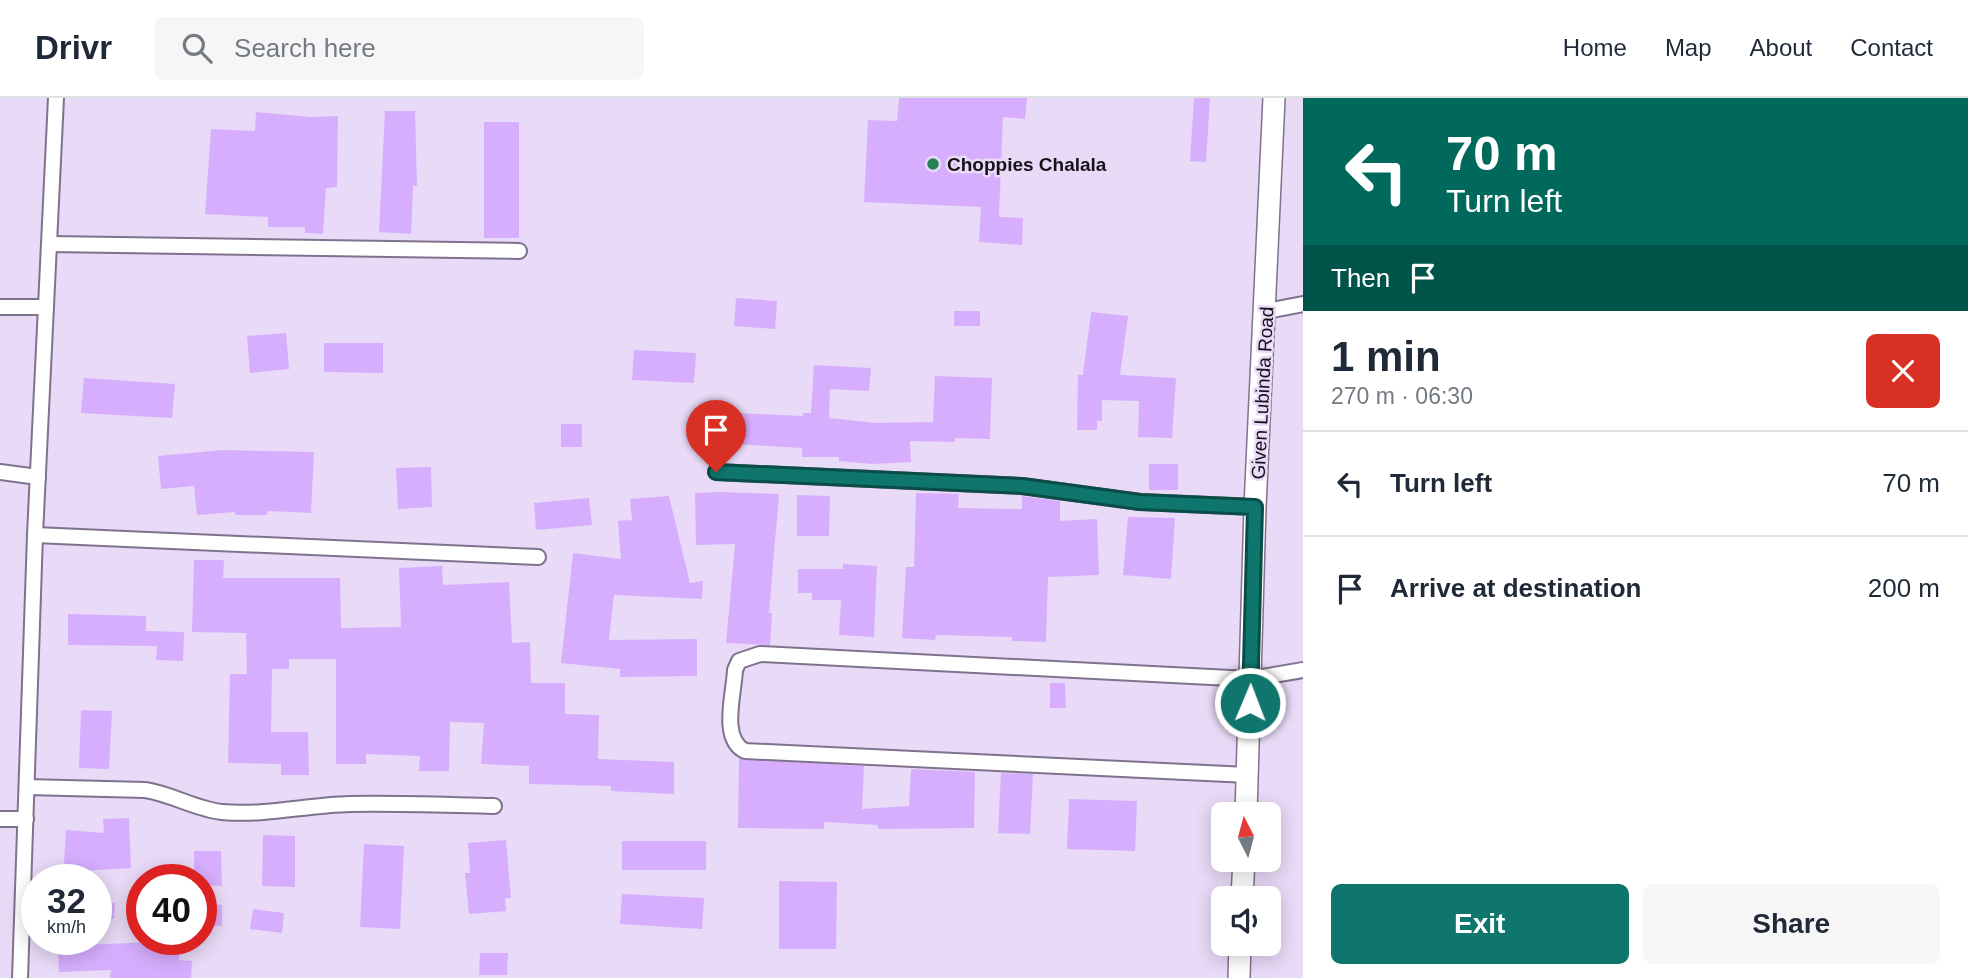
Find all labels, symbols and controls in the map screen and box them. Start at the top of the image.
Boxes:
search box [154,17,644,80]
text: Drivr [35,29,112,66]
icon: search [178,29,216,67]
text: Search here [234,33,376,63]
text: Home [1563,34,1627,61]
text: Map [1665,34,1712,61]
text: About [1750,34,1812,61]
text: Contact [1850,34,1933,61]
icon: left [1331,126,1422,217]
text: 70 m [1446,126,1558,180]
place label: Choppies Chalala [947,154,1107,175]
marker: Choppies Chalala [925,156,941,172]
text: Turn left [1446,183,1562,219]
icon: arrive [1404,259,1442,297]
text: Then [1331,263,1390,293]
street label: Given Lubinda Road [1247,306,1278,480]
text: 1 min [1331,333,1441,380]
button: close [1866,334,1940,408]
text: 270 m · 06:30 [1331,383,1473,409]
pin [686,400,746,472]
icon: arrive [697,411,735,449]
icon: left [1331,465,1369,503]
text: Turn left [1390,468,1492,498]
text: 70 m [1882,468,1940,498]
icon: arrive [1331,570,1369,608]
text: Arrive at destination [1390,573,1641,603]
text: 200 m [1868,573,1940,603]
position arrow [1213,666,1287,740]
north arrow [1211,802,1281,872]
map controls [1211,802,1281,956]
speed limit sign: 40 [126,864,217,955]
text: 32 [47,881,86,920]
button: Exit [1331,884,1629,964]
button: Share [1643,884,1940,964]
button: sound [1211,886,1281,956]
text: km/h [47,917,86,937]

